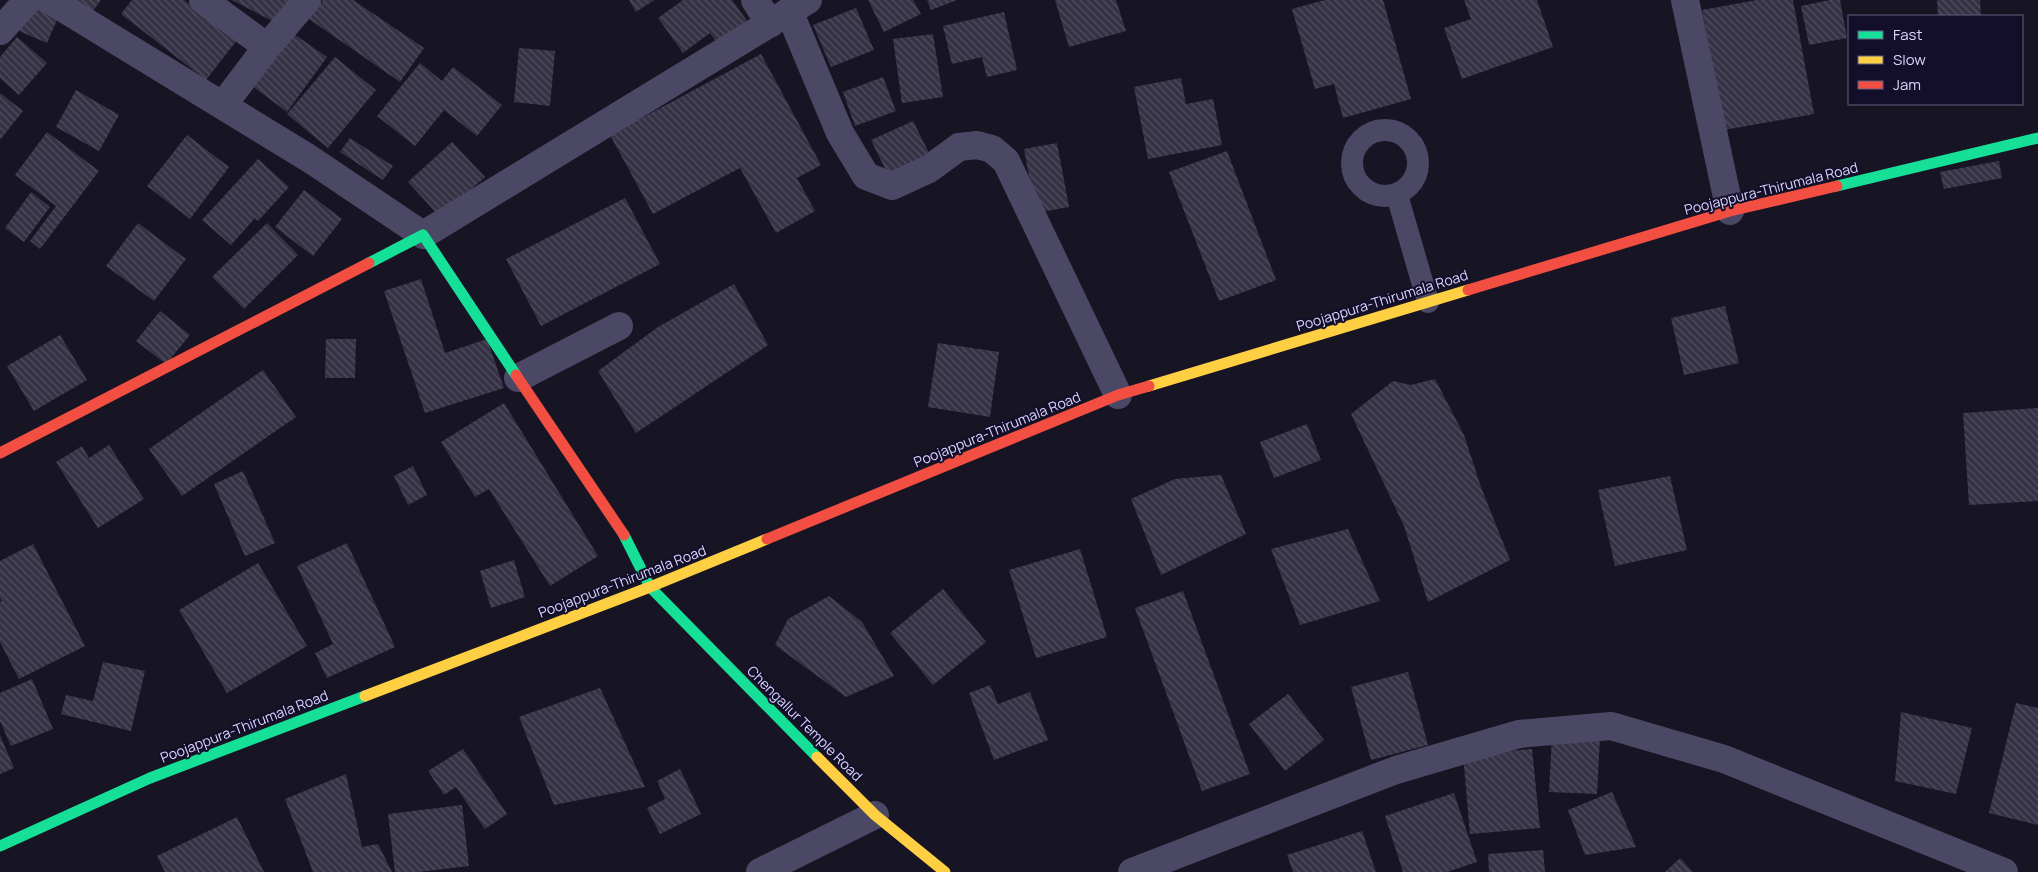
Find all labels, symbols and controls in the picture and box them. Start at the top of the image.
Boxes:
legend [1848,15,2023,105]
text: Fast [1893,24,1922,45]
text: Slow [1893,49,1926,70]
text: Jam [1893,74,1921,95]
street label: Poojappura-Thirumala Road [1682,157,1860,219]
street label: Poojappura-Thirumala Road [1294,265,1470,335]
street label: Poojappura-Thirumala Road [911,387,1083,471]
street label: Poojappura-Thirumala Road [535,540,709,622]
street label: Chengallur Temple Road [743,661,867,785]
street label: Poojappura-Thirumala Road [157,685,331,767]

